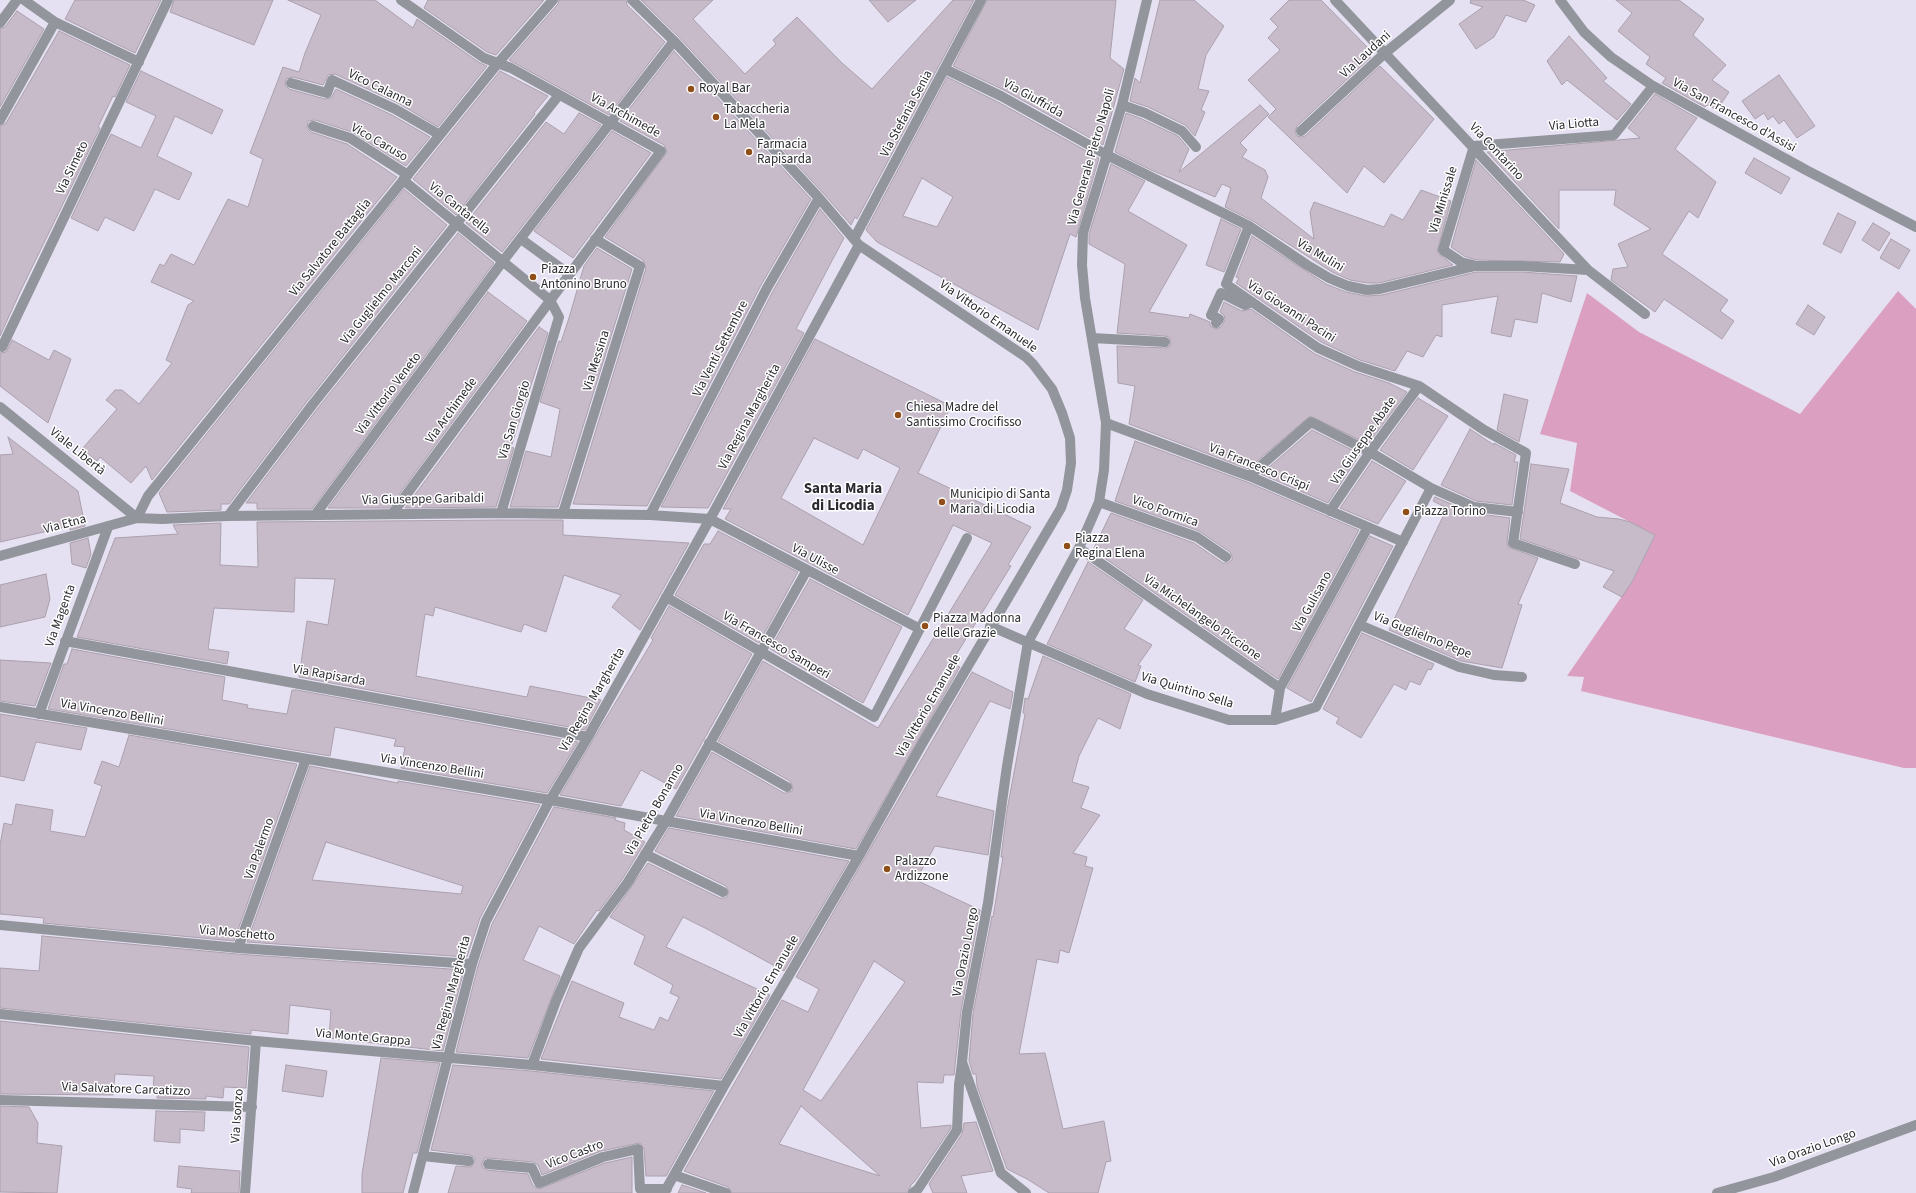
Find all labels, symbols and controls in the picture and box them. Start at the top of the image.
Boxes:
street label: Via Laudani [1337,28,1395,82]
street label: Vico Calanna [345,67,415,111]
street label: Via Stefania Senia [878,68,936,160]
street label: Via San Francesco d'Assisi [1669,75,1799,157]
street label: Via Giuffrida [1000,76,1066,122]
place label: Royal Bar [699,81,750,97]
marker: Royal Bar [686,84,696,94]
street label: Via Generale Pietro Napoli [1065,87,1119,227]
street label: Via Archimede [587,90,663,142]
place label: Tabaccheria La Mela [724,102,789,133]
marker: Tabaccheria La Mela [711,112,721,122]
street label: Via Liotta [1548,115,1600,135]
street label: Vico Caruso [348,120,410,166]
street label: Via Contarino [1465,120,1527,184]
place label: Farmacia Rapisarda [757,137,811,168]
street label: Via Simeto [53,139,93,197]
marker: Farmacia Rapisarda [744,147,754,157]
street label: Via Minissale [1426,165,1462,235]
street label: Via Cantarella [425,179,493,239]
street label: Via Salvatore Battaglia [287,196,375,300]
street label: Via Mulini [1294,236,1346,276]
street label: Via Guglielmo Marconi [338,244,426,348]
place label: Piazza Antonino Bruno [541,262,627,293]
marker: Piazza Antonino Bruno [528,272,538,282]
street label: Via Vittorio Emanuele [936,277,1040,357]
street label: Via Giovanni Pacini [1244,278,1338,346]
street label: Via Venti Settembre [690,298,752,400]
street label: Via Messina [580,329,614,393]
street label: Via Vittorio Veneto [353,350,425,438]
street label: Via Regina Margherita [716,361,784,473]
street label: Via Archimede [423,375,481,447]
street label: Via San Giorgio [496,379,534,461]
street label: Via Giuseppe Abate [1328,394,1400,488]
place label: Chiesa Madre del Santissimo Crocifisso [906,400,1022,431]
marker: Chiesa Madre del Santissimo Crocifisso [893,410,903,420]
street label: Viale Libertà [46,425,108,479]
street label: Via Francesco Crispi [1207,441,1311,495]
district label: Santa Maria di Licodia [804,481,882,516]
place label: Municipio di Santa Maria di Licodia [950,487,1050,518]
street label: Via Giuseppe Garibaldi [362,491,484,509]
street label: Vico Formica [1130,493,1200,531]
marker: Municipio di Santa Maria di Licodia [937,497,947,507]
place label: Piazza Torino [1414,504,1486,520]
marker: Piazza Torino [1401,507,1411,517]
street label: Via Etna [42,512,88,538]
place label: Piazza Regina Elena [1075,531,1145,562]
street label: Via Ulisse [789,541,841,579]
marker: Piazza Regina Elena [1062,541,1072,551]
street label: Via Gulisano [1290,569,1336,635]
street label: Via Michelangelo Piccione [1140,572,1264,664]
street label: Via Magenta [42,582,80,650]
street label: Via Francesco Samperi [719,609,833,683]
street label: Via Guglielmo Pepe [1371,609,1473,663]
place label: Piazza Madonna delle Grazie [933,611,1021,642]
marker: Piazza Madonna delle Grazie [920,621,930,631]
street label: Via Regina Margherita [557,645,629,755]
street label: Via Vittorio Emanuele [893,652,965,760]
street label: Via Rapisarda [291,662,367,690]
street label: Via Quintino Sella [1139,670,1235,712]
street label: Via Vincenzo Bellini [59,696,165,730]
street label: Via Vincenzo Bellini [379,751,485,783]
street label: Via Pietro Bonanno [622,761,688,859]
street label: Via Vincenzo Bellini [698,806,804,840]
street label: Via Palermo [242,816,278,882]
place label: Palazzo Ardizzone [895,854,948,885]
marker: Palazzo Ardizzone [882,864,892,874]
street label: Via Orazio Longo [950,906,982,998]
street label: Via Moschetto [199,923,275,945]
street label: Via Vittorio Emanuele [731,933,803,1041]
street label: Via Regina Margherita [429,934,475,1052]
street label: Via Monte Grappa [315,1026,411,1050]
street label: Via Salvatore Carcatizzo [61,1080,191,1100]
street label: Via Isonzo [228,1088,248,1144]
street label: Via Orazio Longo [1768,1126,1858,1172]
street label: Vico Castro [544,1137,606,1173]

